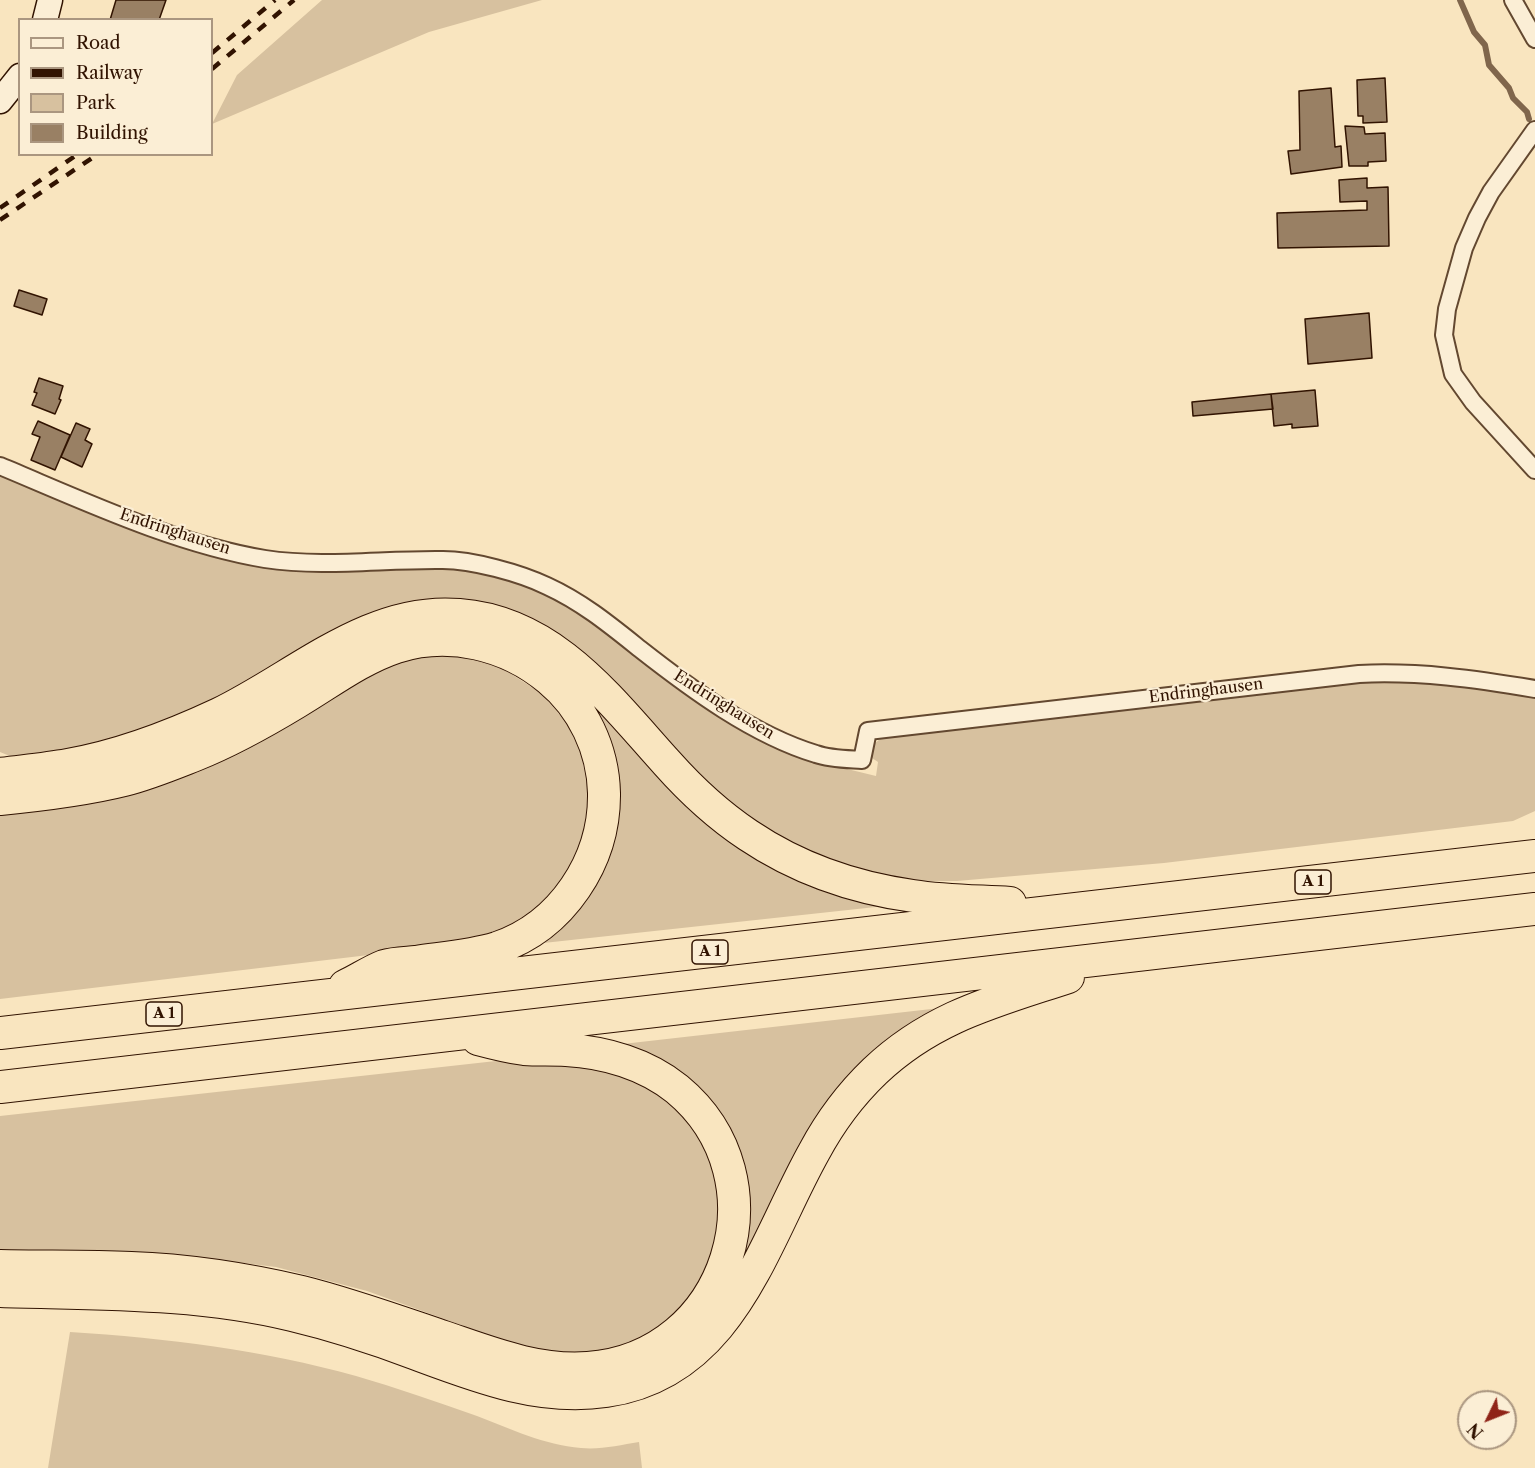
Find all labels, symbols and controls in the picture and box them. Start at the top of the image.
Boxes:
legend [18,18,213,156]
text: Road [76,32,121,54]
text: Railway [76,62,143,84]
text: Park [76,92,115,114]
text: Building [76,122,148,144]
street label: Endringhausen [117,505,233,559]
street label: Endringhausen [670,666,778,744]
street label: Endringhausen [1148,674,1264,708]
road number: A 1 [1295,870,1331,894]
road number: A 1 [692,940,728,964]
road number: A 1 [146,1002,182,1026]
north arrow [1457,1390,1517,1450]
text: N [1463,1419,1487,1443]

